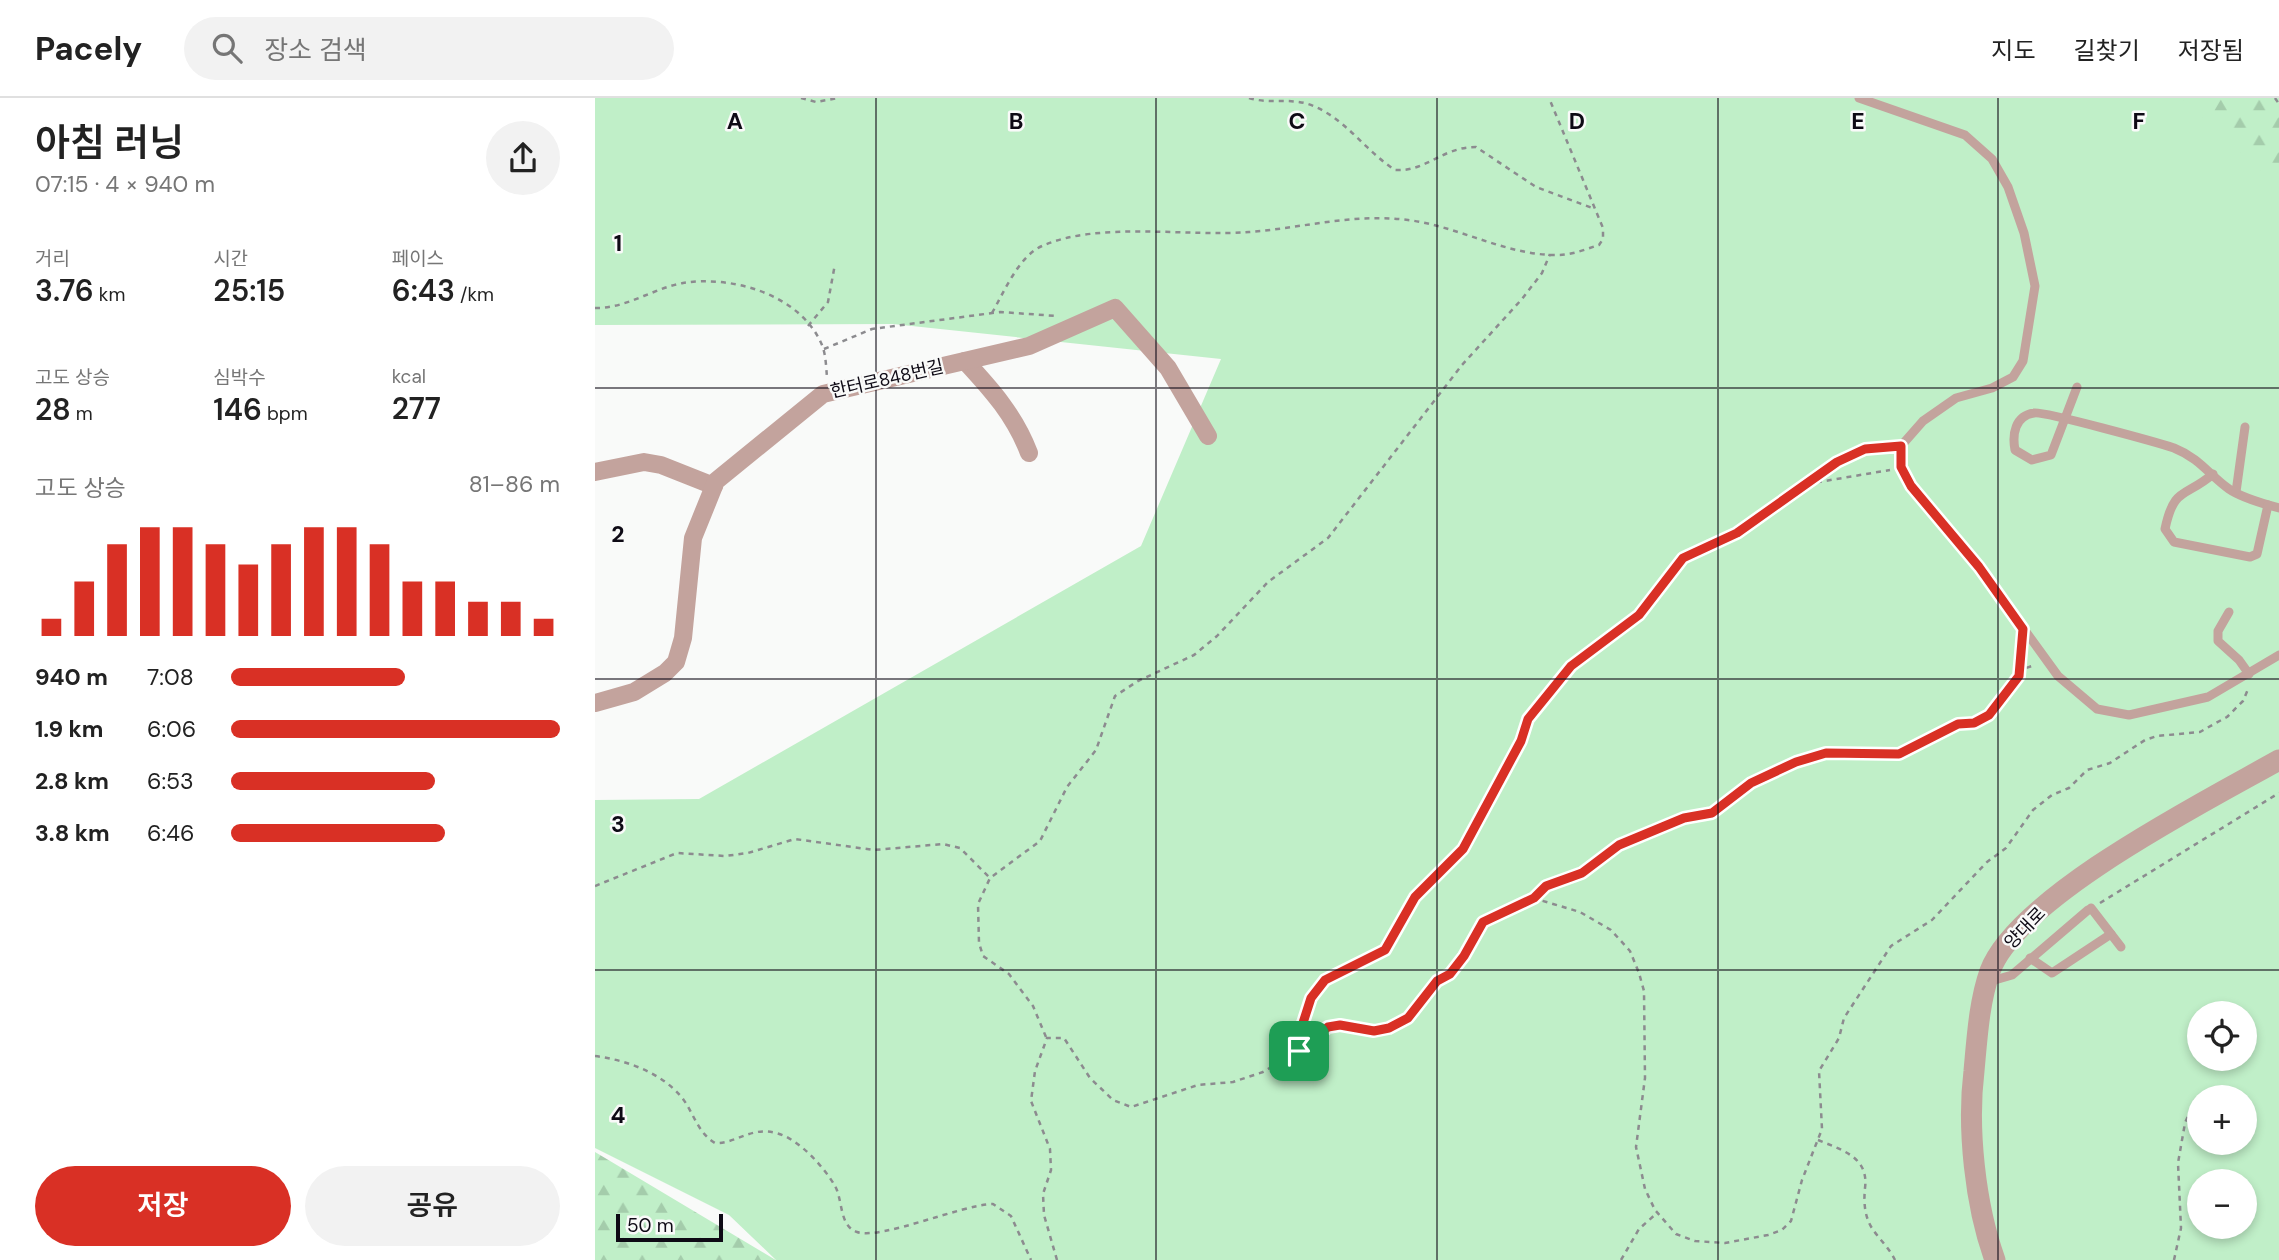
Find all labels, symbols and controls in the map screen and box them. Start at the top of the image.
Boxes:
search box [184,17,674,80]
text: Pacely [35,27,142,70]
icon: search [208,29,246,67]
text: 장소 검색 [264,33,367,67]
text: 지도 [1991,35,2036,66]
text: 길찾기 [2074,35,2140,66]
text: 저장됨 [2178,35,2244,66]
text: A [727,106,743,136]
text: B [1009,106,1023,136]
text: C [1289,106,1305,136]
text: D [1569,106,1585,136]
text: E [1851,106,1865,136]
text: F [2133,106,2146,136]
text: 아침 러닝 [35,118,184,168]
button: share [486,121,560,195]
text: 07:15 · 4 × 940 m [35,169,215,199]
text: 1 [614,228,622,258]
text: 거리 [35,246,70,271]
text: 시간 [213,246,248,271]
text: 페이스 [392,246,444,271]
text: 3.76 [35,271,94,310]
text: 25:15 [213,271,285,310]
text: 6:43 [392,271,455,310]
text: km [94,282,125,307]
text: /km [455,282,494,307]
street label: 한터로848번길 [828,354,946,404]
text: kcal [392,364,426,389]
text: 고도 상승 [35,365,110,390]
text: 심박수 [213,365,266,390]
text: 277 [392,389,441,428]
text: 28 [35,390,71,429]
text: 146 [213,390,262,429]
text: m [71,401,93,426]
text: bpm [262,401,308,426]
text: 81–86 m [469,469,560,499]
text: 고도 상승 [35,473,126,503]
text: 2 [611,519,625,549]
text: 940 m [35,662,108,692]
text: 7:08 [147,662,194,692]
text: 1.9 km [35,714,103,744]
text: 6:06 [147,714,196,744]
text: 2.8 km [35,766,109,796]
text: 6:53 [147,766,194,796]
text: 3 [611,809,625,839]
text: 3.8 km [35,818,110,848]
text: 6:46 [147,818,195,848]
street label: 양대로 [1999,902,2051,954]
map controls [2187,1001,2257,1239]
button: locate [2187,1001,2257,1071]
pin [1269,1021,1329,1081]
icon: arrive [1280,1032,1318,1070]
button: + [2187,1085,2257,1155]
text: 4 [611,1100,626,1130]
button: 저장 [35,1166,291,1246]
button: 공유 [305,1166,560,1246]
button: − [2187,1169,2257,1239]
scale bar [616,1211,723,1243]
text: 50 m [627,1213,674,1238]

